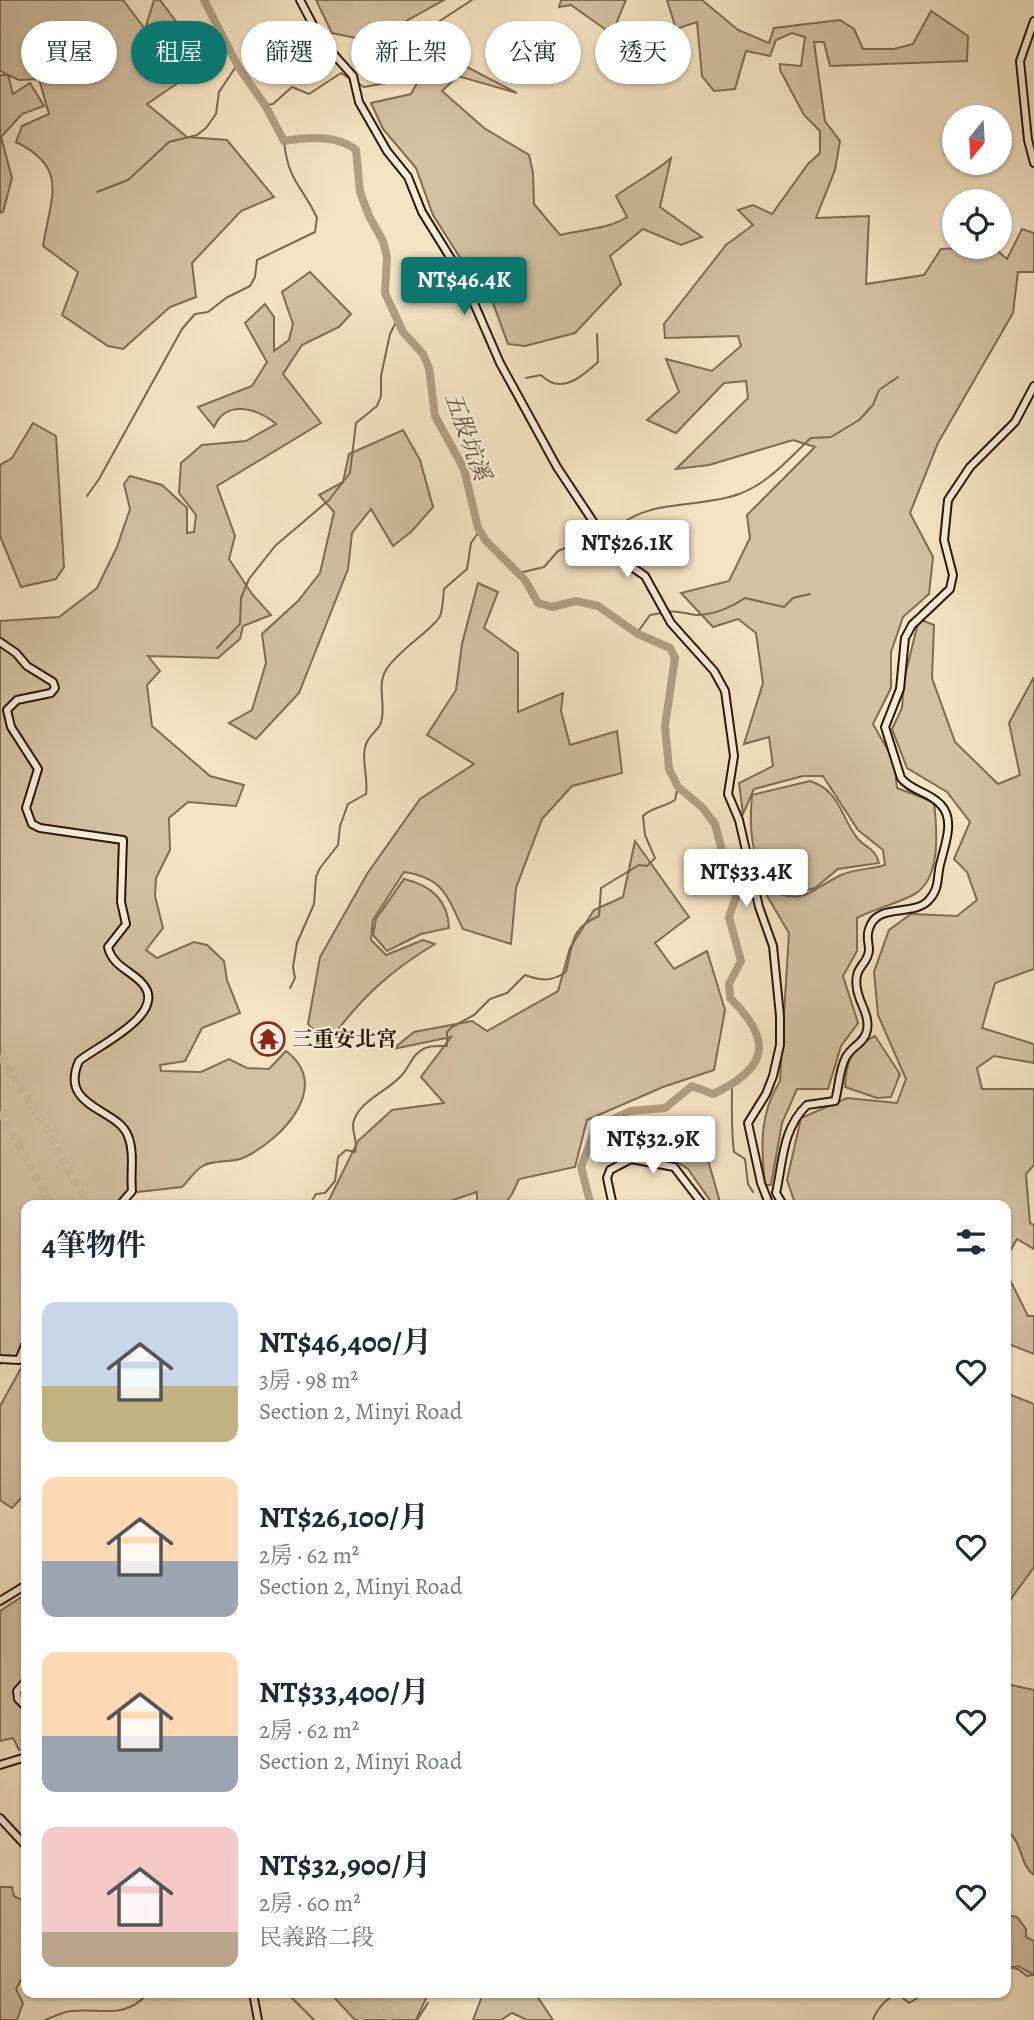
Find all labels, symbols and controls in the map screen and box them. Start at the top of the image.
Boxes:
chip: 買屋 [21,21,117,84]
chip: 租屋 [131,21,227,84]
chip: 篩選 [241,21,337,84]
chip: 新上架 [351,21,471,84]
chip: 公寓 [485,21,581,84]
chip: 透天 [595,21,691,84]
north arrow [942,105,1012,175]
map controls [942,105,1012,259]
button: locate [942,189,1012,259]
pin: NT$46.4K [392,258,536,317]
text: NT$46.4K [417,264,511,295]
water label: 五股坑溪 [437,388,499,488]
pin: NT$26.1K [555,520,699,580]
text: NT$26.1K [581,527,673,558]
pin: NT$33.4K [674,850,818,909]
text: NT$33.4K [700,856,792,887]
temple icon: 三重安北宮 [249,1020,287,1058]
place label: 三重安北宮 [292,1025,397,1053]
pin: NT$32.9K [581,1116,725,1176]
text: NT$32.9K [606,1123,700,1154]
icon: filters [952,1223,990,1261]
text: 4筆物件 [42,1225,146,1265]
text: NT$46,400/月 [259,1322,432,1362]
icon: home [98,1330,182,1414]
icon: heart [952,1353,990,1391]
text: 3房 · 98 m² [259,1365,358,1396]
text: Section 2, Minyi Road [259,1396,462,1427]
text: NT$26,100/月 [259,1497,429,1537]
icon: home [98,1505,182,1589]
icon: heart [952,1528,990,1566]
text: 2房 · 62 m² [259,1540,359,1571]
text: Section 2, Minyi Road [259,1571,462,1602]
text: NT$33,400/月 [259,1672,430,1712]
icon: home [98,1680,182,1764]
icon: heart [952,1703,990,1741]
text: 2房 · 62 m² [259,1715,359,1746]
text: Section 2, Minyi Road [259,1746,462,1777]
text: NT$32,900/月 [259,1845,431,1885]
icon: home [98,1855,182,1939]
icon: heart [952,1878,990,1916]
text: 2房 · 60 m² [259,1888,361,1919]
text: 民義路二段 [259,1922,374,1953]

